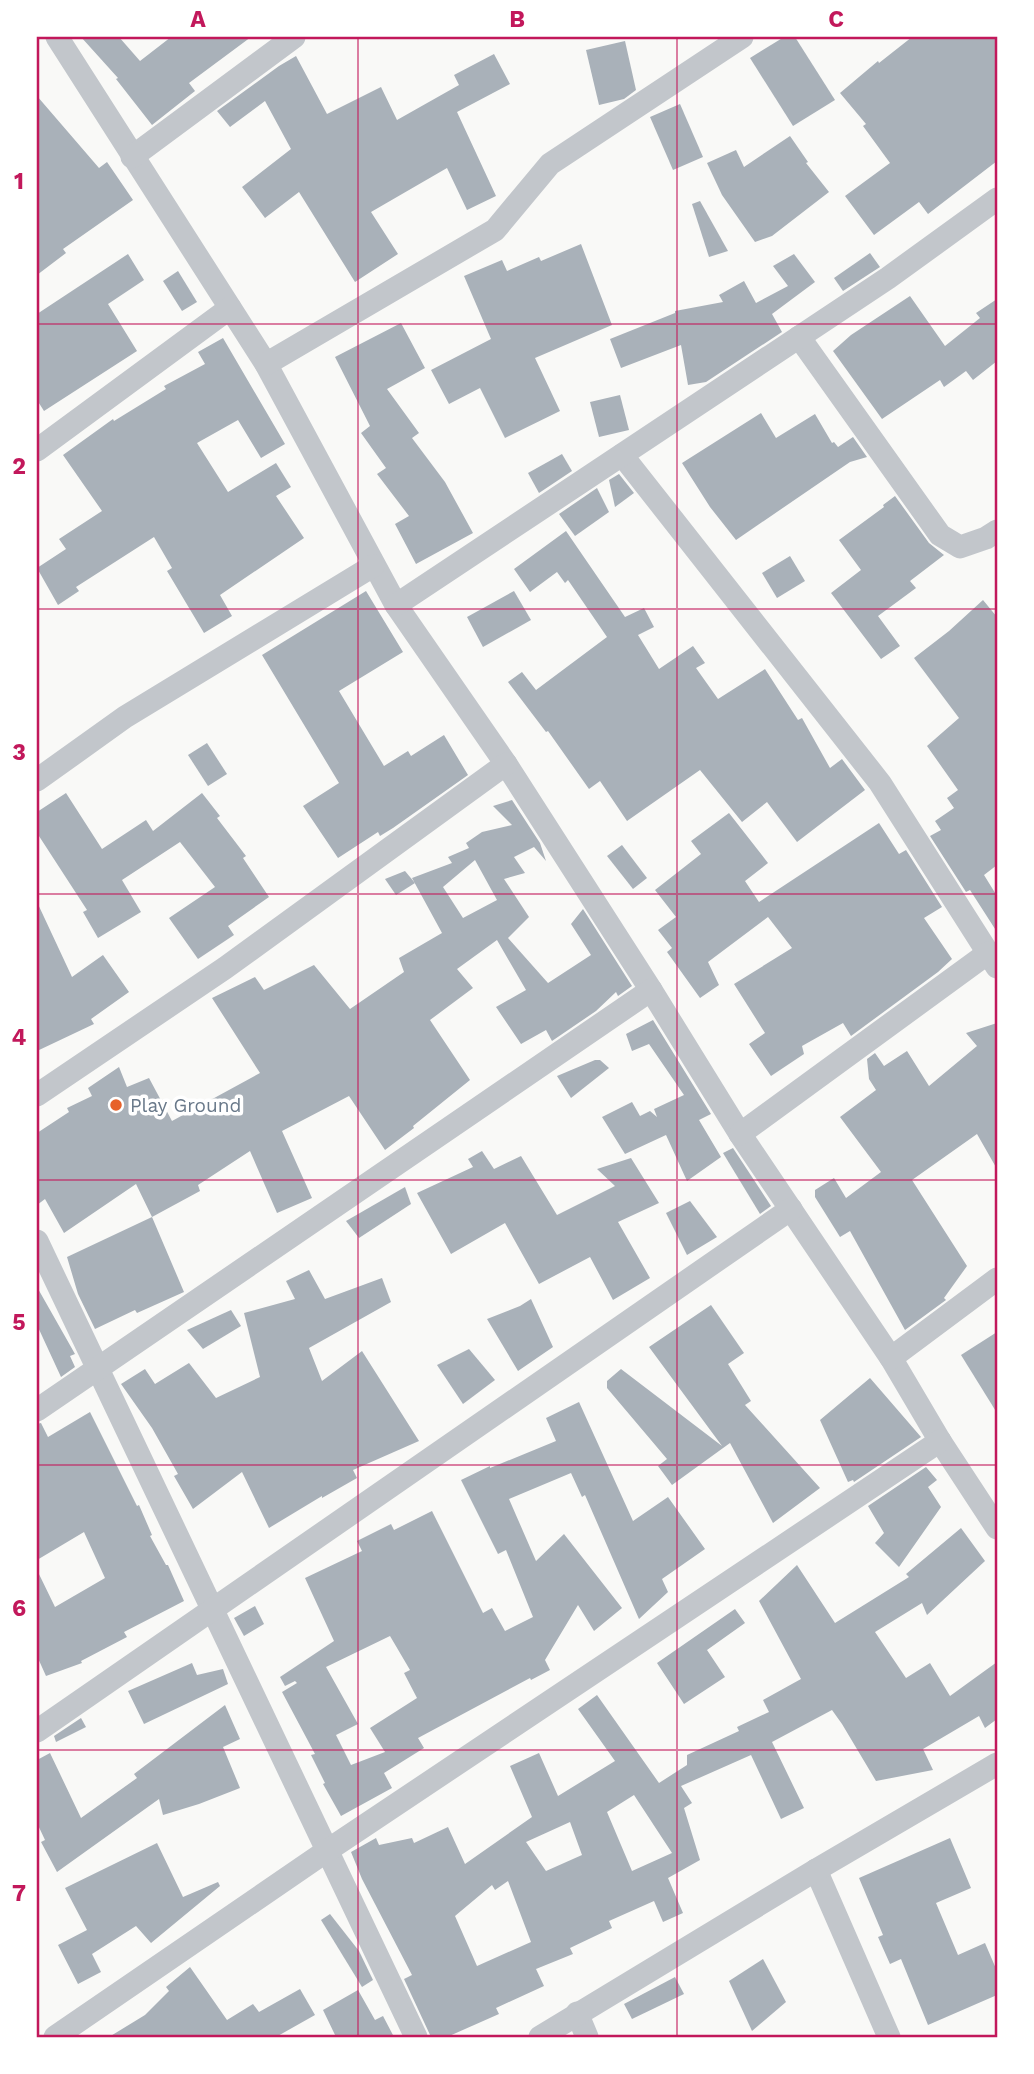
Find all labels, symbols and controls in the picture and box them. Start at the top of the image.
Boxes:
text: A [190,6,206,33]
text: B [509,6,525,33]
text: C [828,6,844,33]
text: 1 [14,168,24,195]
text: 2 [12,453,26,480]
text: 3 [12,739,26,766]
text: 4 [12,1024,27,1051]
place label: Play Ground [130,1094,241,1117]
marker: Play Ground [108,1097,124,1113]
text: 5 [12,1309,26,1336]
text: 6 [12,1595,26,1622]
text: 7 [12,1880,26,1907]

